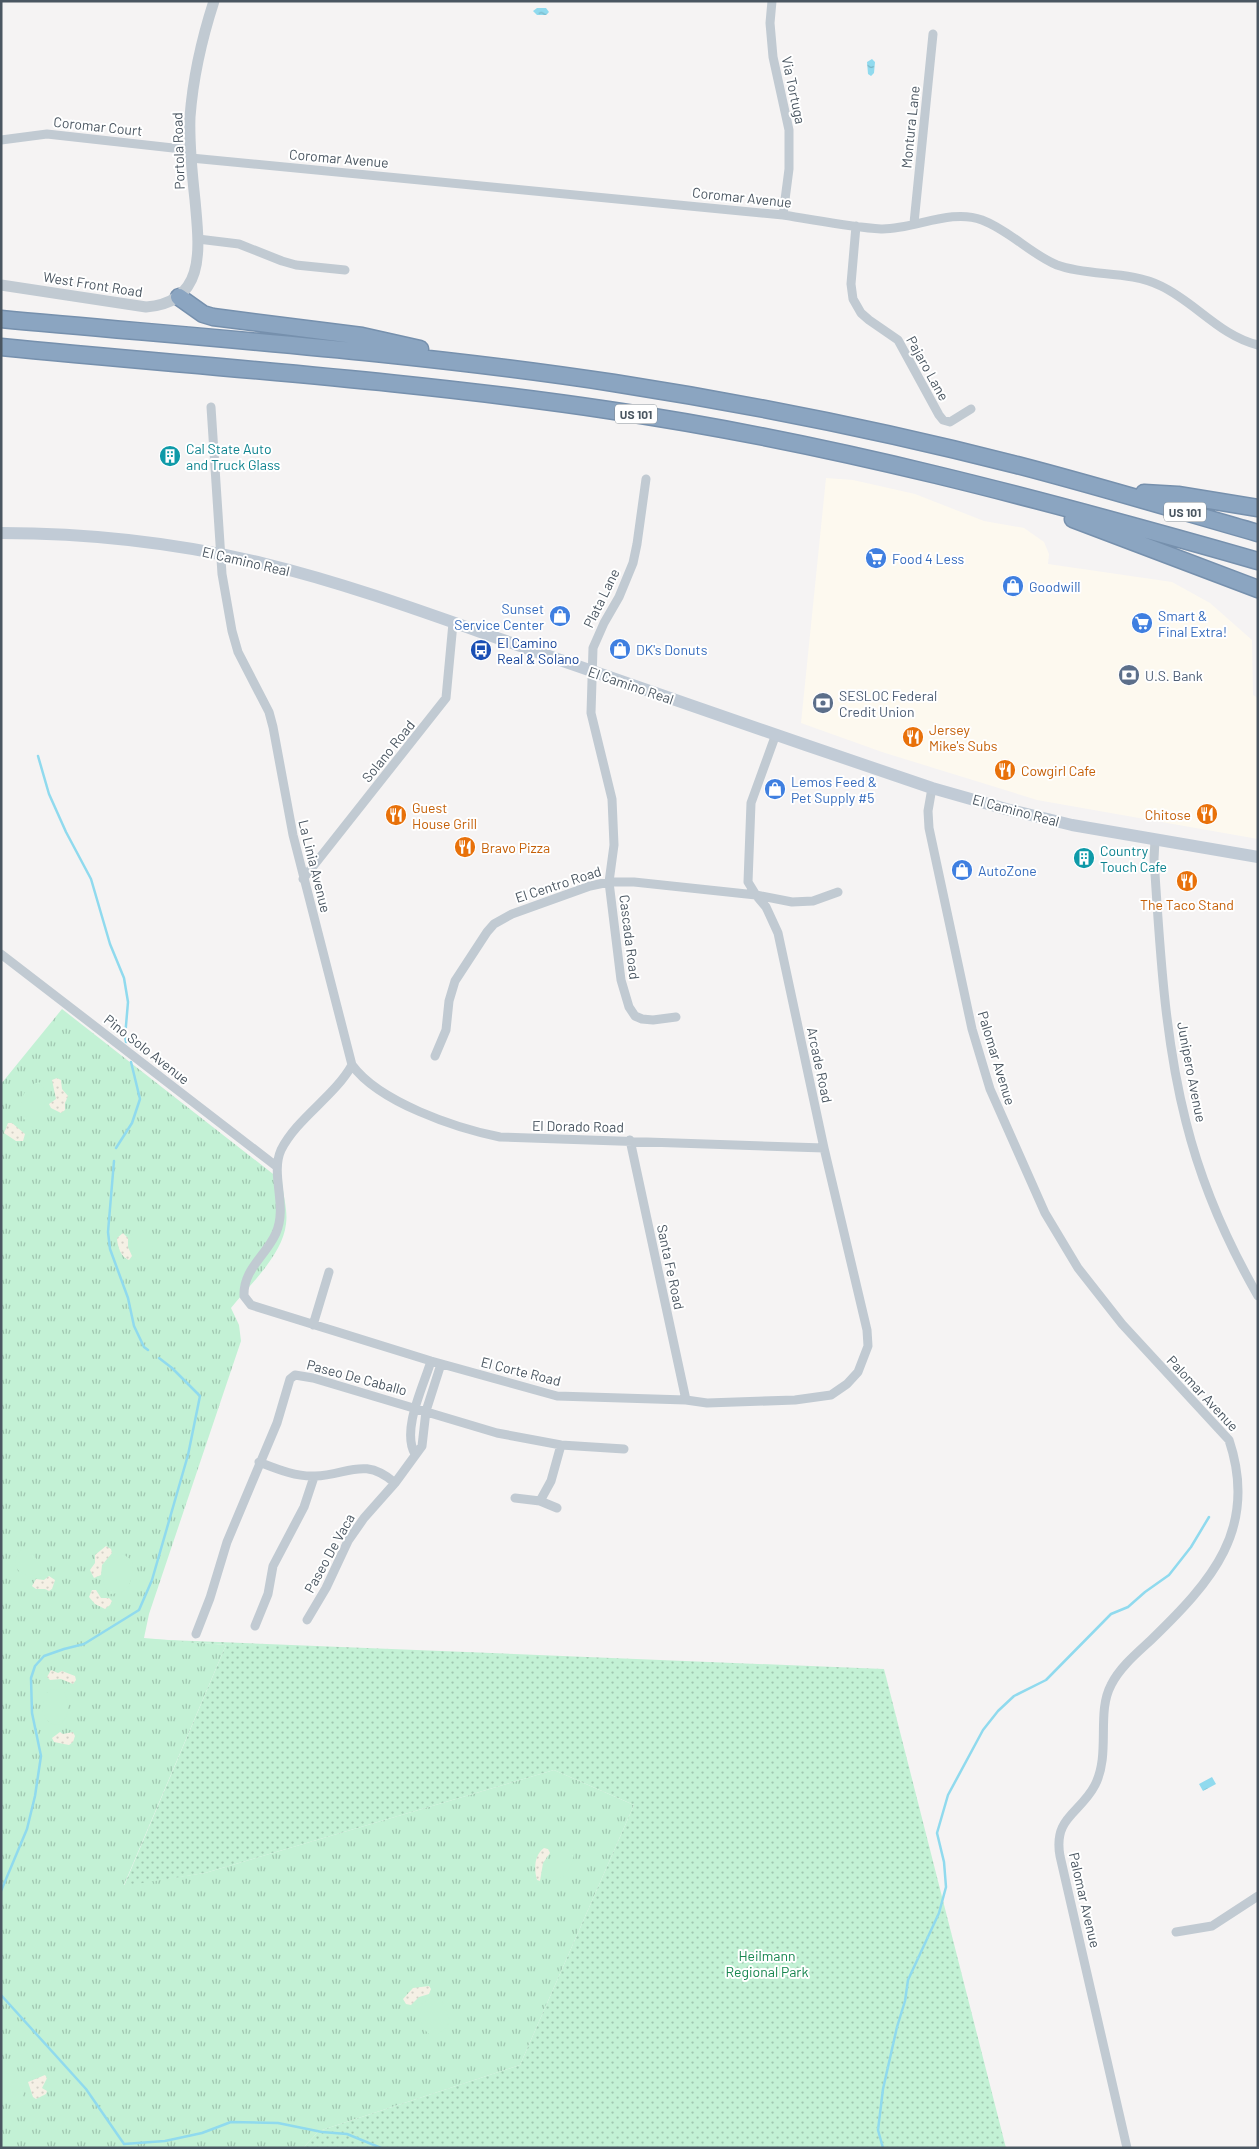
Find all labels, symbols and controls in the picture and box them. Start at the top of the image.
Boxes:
street label: Via Tortuga [779,55,809,125]
street label: Montura Lane [897,85,923,169]
street label: Portola Road [168,112,188,190]
street label: Coromar Court [53,113,143,139]
street label: Coromar Avenue [289,145,389,171]
street label: Coromar Avenue [691,183,793,211]
street label: West Front Road [42,268,144,300]
street label: Pajaro Lane [903,333,953,403]
road number: US 101 [615,404,657,424]
place label: Cal State Auto and Truck Glass [186,440,280,473]
building icon: Cal State Auto and Truck Glass [158,444,182,468]
road number: US 101 [1164,502,1206,522]
street label: El Camino Real [201,543,291,579]
supermarket icon: Food 4 Less [864,546,888,570]
place label: Food 4 Less [892,550,964,567]
street label: Plata Lane [579,566,623,630]
shop icon: Goodwill [1001,574,1025,598]
place label: Goodwill [1029,578,1081,595]
place label: Sunset Service Center [454,600,544,633]
shop icon: Sunset Service Center [548,604,572,628]
place label: Smart & Final Extra! [1158,607,1227,640]
supermarket icon: Smart & Final Extra! [1130,611,1154,635]
place label: El Camino Real & Solano [497,634,579,667]
shop icon: DK's Donuts [608,637,632,661]
bus stop icon: El Camino Real & Solano [469,638,493,662]
place label: DK's Donuts [636,641,708,658]
street label: El Camino Real [586,662,676,708]
bank icon: U.S. Bank [1117,663,1141,687]
place label: U.S. Bank [1145,667,1203,684]
place label: SESLOC Federal Credit Union [839,687,937,720]
bank icon: SESLOC Federal Credit Union [811,691,835,715]
street label: Solano Road [358,717,418,785]
place label: Jersey Mike's Subs [929,721,998,754]
restaurant icon: Jersey Mike's Subs [901,725,925,749]
restaurant icon: Cowgirl Cafe [993,758,1017,782]
place label: Cowgirl Cafe [1021,762,1096,779]
place label: Lemos Feed & Pet Supply #5 [791,773,877,806]
shop icon: Lemos Feed & Pet Supply #5 [763,777,787,801]
street label: El Camino Real [971,790,1061,830]
place label: Guest House Grill [412,799,477,832]
restaurant icon: Chitose [1195,802,1219,826]
restaurant icon: Guest House Grill [384,803,408,827]
place label: Chitose [1145,806,1191,823]
street label: La Linia Avenue [295,818,335,914]
restaurant icon: Bravo Pizza [453,835,477,859]
place label: Bravo Pizza [481,839,550,856]
place label: Country Touch Cafe [1100,842,1167,875]
building icon: Country Touch Cafe [1072,846,1096,870]
shop icon: AutoZone [950,858,974,882]
street label: El Centro Road [513,862,603,906]
place label: AutoZone [978,862,1037,879]
restaurant icon: The Taco Stand [1175,869,1199,893]
street label: Cascada Road [616,894,644,980]
place label: The Taco Stand [1140,896,1234,913]
street label: Palomar Avenue [975,1009,1019,1107]
street label: Pino Solo Avenue [101,1010,193,1088]
street label: Junipero Avenue [1174,1020,1210,1124]
street label: Arcade Road [804,1026,836,1104]
street label: El Dorado Road [532,1117,624,1135]
street label: Santa Fe Road [654,1223,688,1311]
street label: Palomar Avenue [1164,1352,1242,1434]
street label: El Corte Road [479,1353,563,1389]
street label: Paseo De Caballo [305,1355,409,1399]
street label: Paseo De Vaca [300,1510,358,1596]
street label: Palomar Avenue [1066,1851,1104,1949]
park label: Heilmann Regional Park [726,1947,808,1980]

